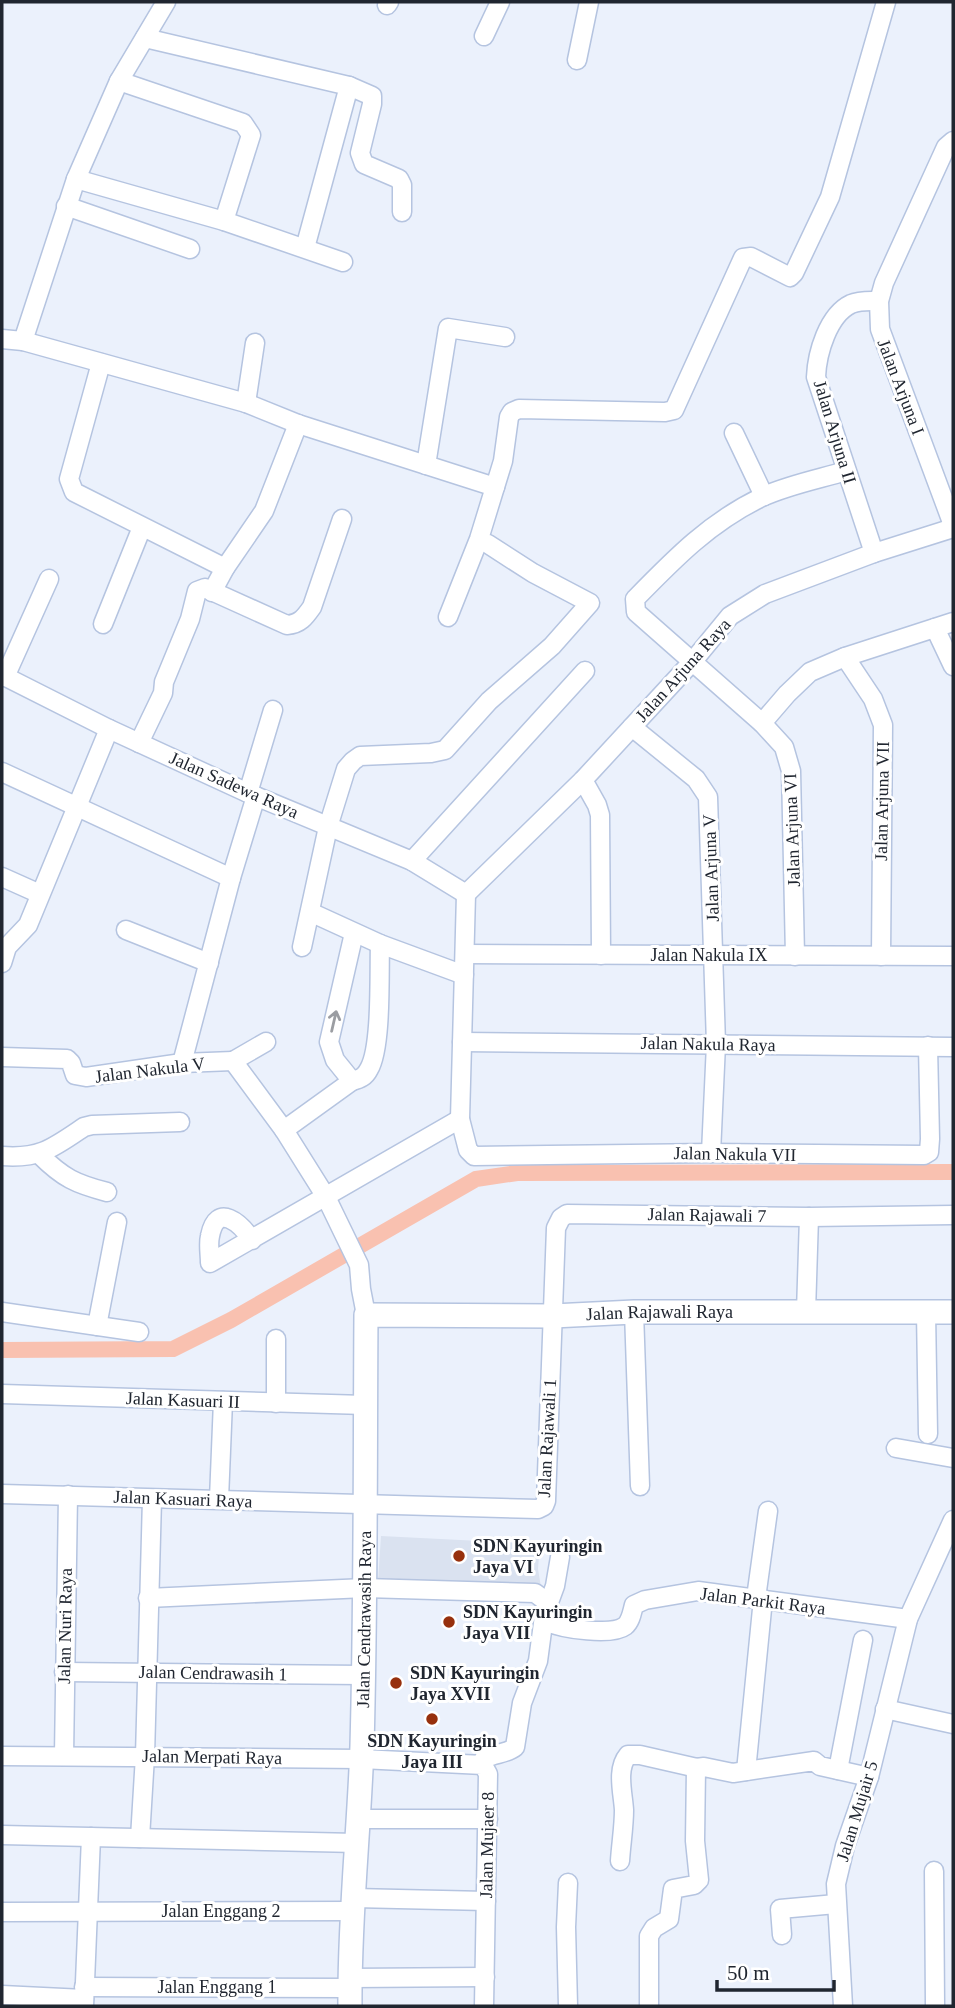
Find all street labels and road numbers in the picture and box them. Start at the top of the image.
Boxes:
street label: Jalan Arjuna I [874,336,928,438]
street label: Jalan Arjuna II [810,378,860,486]
street label: Jalan Arjuna Raya [631,614,735,726]
street label: Jalan Arjuna VII [871,741,893,861]
street label: Jalan Sadewa Raya [166,748,302,822]
street label: Jalan Arjuna VI [780,773,804,887]
street label: Jalan Arjuna V [699,814,723,922]
street label: Jalan Nakula IX [651,945,767,965]
street label: Jalan Nakula Raya [640,1033,776,1055]
street label: Jalan Nakula V [94,1053,206,1087]
street label: Jalan Nakula VII [674,1143,796,1165]
street label: Jalan Rajawali 7 [647,1204,767,1226]
street label: Jalan Rajawali Raya [586,1302,733,1324]
street label: Jalan Rajawali 1 [534,1378,560,1498]
street label: Jalan Kasuari II [126,1388,240,1412]
street label: Jalan Kasuari Raya [113,1487,253,1511]
street label: Jalan Cendrawasih Raya [353,1531,375,1708]
street label: Jalan Nuri Raya [54,1568,76,1684]
street label: Jalan Parkit Raya [699,1583,827,1619]
street label: Jalan Cendrawasih 1 [138,1662,288,1684]
street label: Jalan Merpati Raya [142,1746,282,1768]
street label: Jalan Mujair 5 [832,1758,882,1864]
street label: Jalan Mujaer 8 [476,1791,498,1899]
street label: Jalan Enggang 2 [162,1901,280,1921]
street label: Jalan Enggang 1 [158,1977,276,1997]

